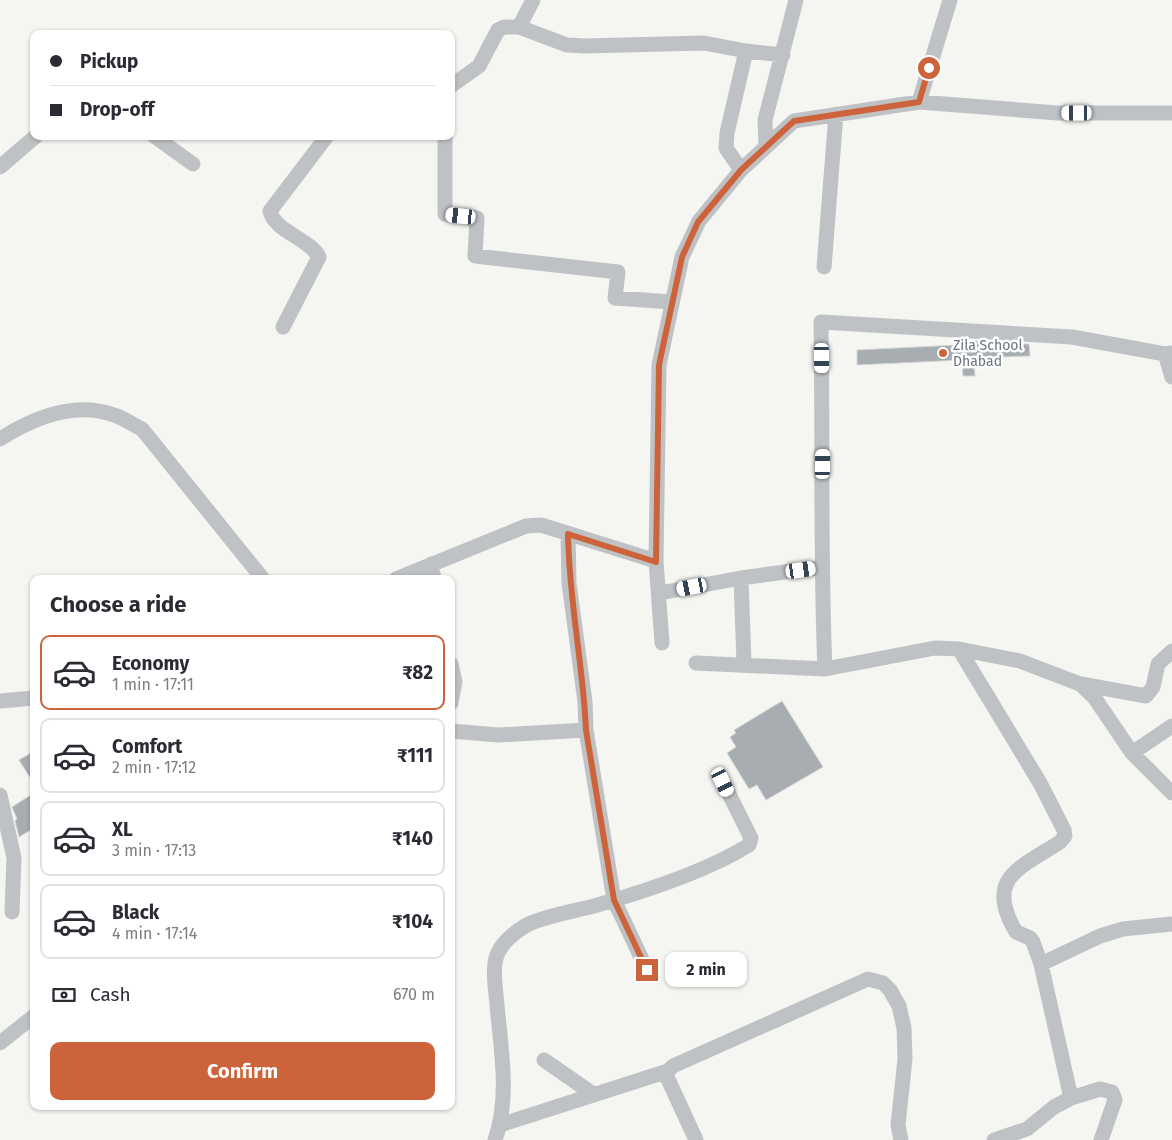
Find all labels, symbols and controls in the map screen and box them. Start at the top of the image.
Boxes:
text: Pickup [80,50,138,73]
route start [918,57,940,79]
text: Drop-off [80,98,154,121]
car [1062,106,1092,121]
car [445,207,476,225]
place label: Zila School Dhabad [953,337,1023,370]
car [814,343,829,373]
marker: Zila School Dhabad [937,347,949,359]
car [815,449,830,479]
car [785,560,816,580]
car [675,577,708,597]
text: Choose a ride [50,591,186,618]
icon: car [52,650,97,695]
text: Economy [112,652,189,675]
text: ₹82 [402,661,433,684]
text: 1 min · 17:11 [112,675,194,694]
icon: car [52,733,97,778]
text: Comfort [112,735,182,758]
text: ₹111 [397,744,433,767]
text: 2 min · 17:12 [112,758,196,777]
car [709,765,736,799]
icon: car [52,816,97,861]
text: XL [112,818,133,841]
text: ₹140 [392,827,433,850]
text: 3 min · 17:13 [112,841,196,860]
icon: car [52,899,97,944]
text: Black [112,901,159,924]
text: ₹104 [392,910,433,933]
text: 4 min · 17:14 [112,924,197,943]
callout: 2 min [664,952,747,988]
route end [636,959,658,981]
text: 2 min [686,960,726,979]
icon: cash [50,981,78,1009]
text: Cash [90,983,131,1006]
text: 670 m [393,985,435,1004]
button: Confirm [50,1042,435,1100]

